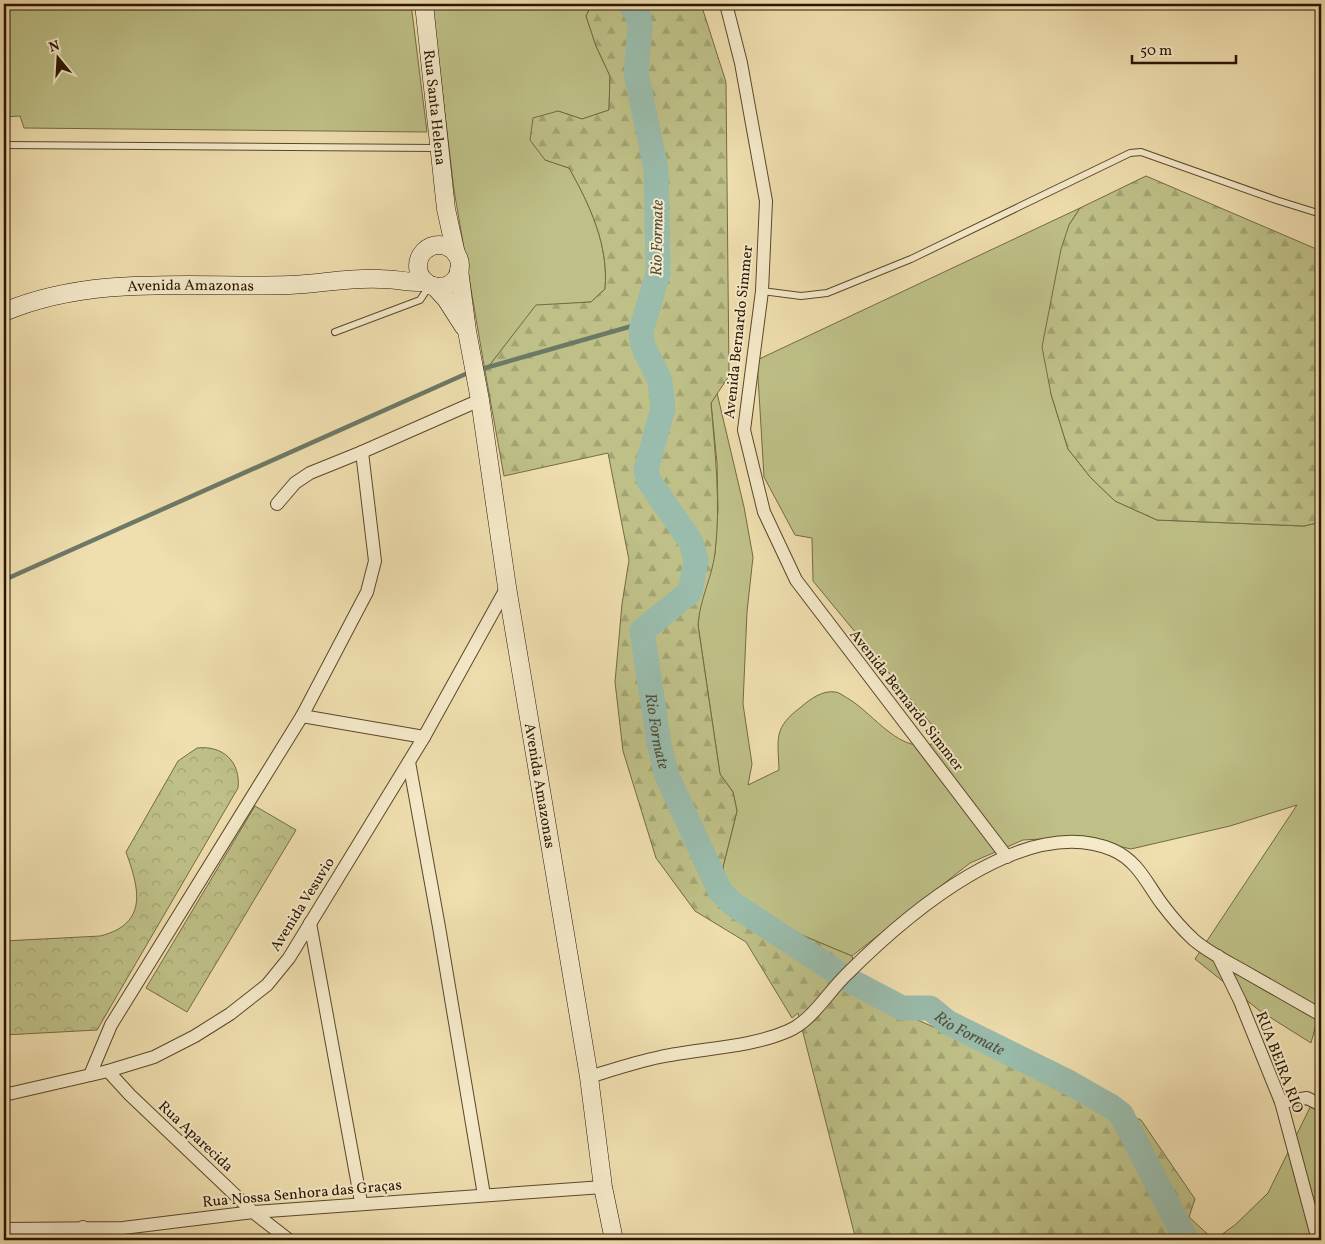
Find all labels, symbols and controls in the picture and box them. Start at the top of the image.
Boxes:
north arrow [32,32,82,82]
scale bar [1132,32,1236,64]
text: N [47,36,62,58]
text: 50 m [1140,41,1172,62]
street label: Rua Santa Helena [417,49,450,166]
water label: Rio Formate [646,199,670,276]
street label: Avenida Bernardo Simmer [720,244,759,420]
street label: Avenida Amazonas [127,276,254,298]
street label: Avenida Bernardo Simmer [844,626,968,776]
water label: Rio Formate [638,692,674,772]
street label: Avenida Amazonas [518,722,560,850]
street label: Avenida Vesuvio [266,854,341,956]
water label: Rio Formate [929,1007,1008,1062]
street label: RUA BEIRA RIO [1250,1009,1308,1116]
street label: Rua Aparecida [153,1097,237,1177]
street label: Rua Nossa Senhora das Graças [201,1175,403,1214]

